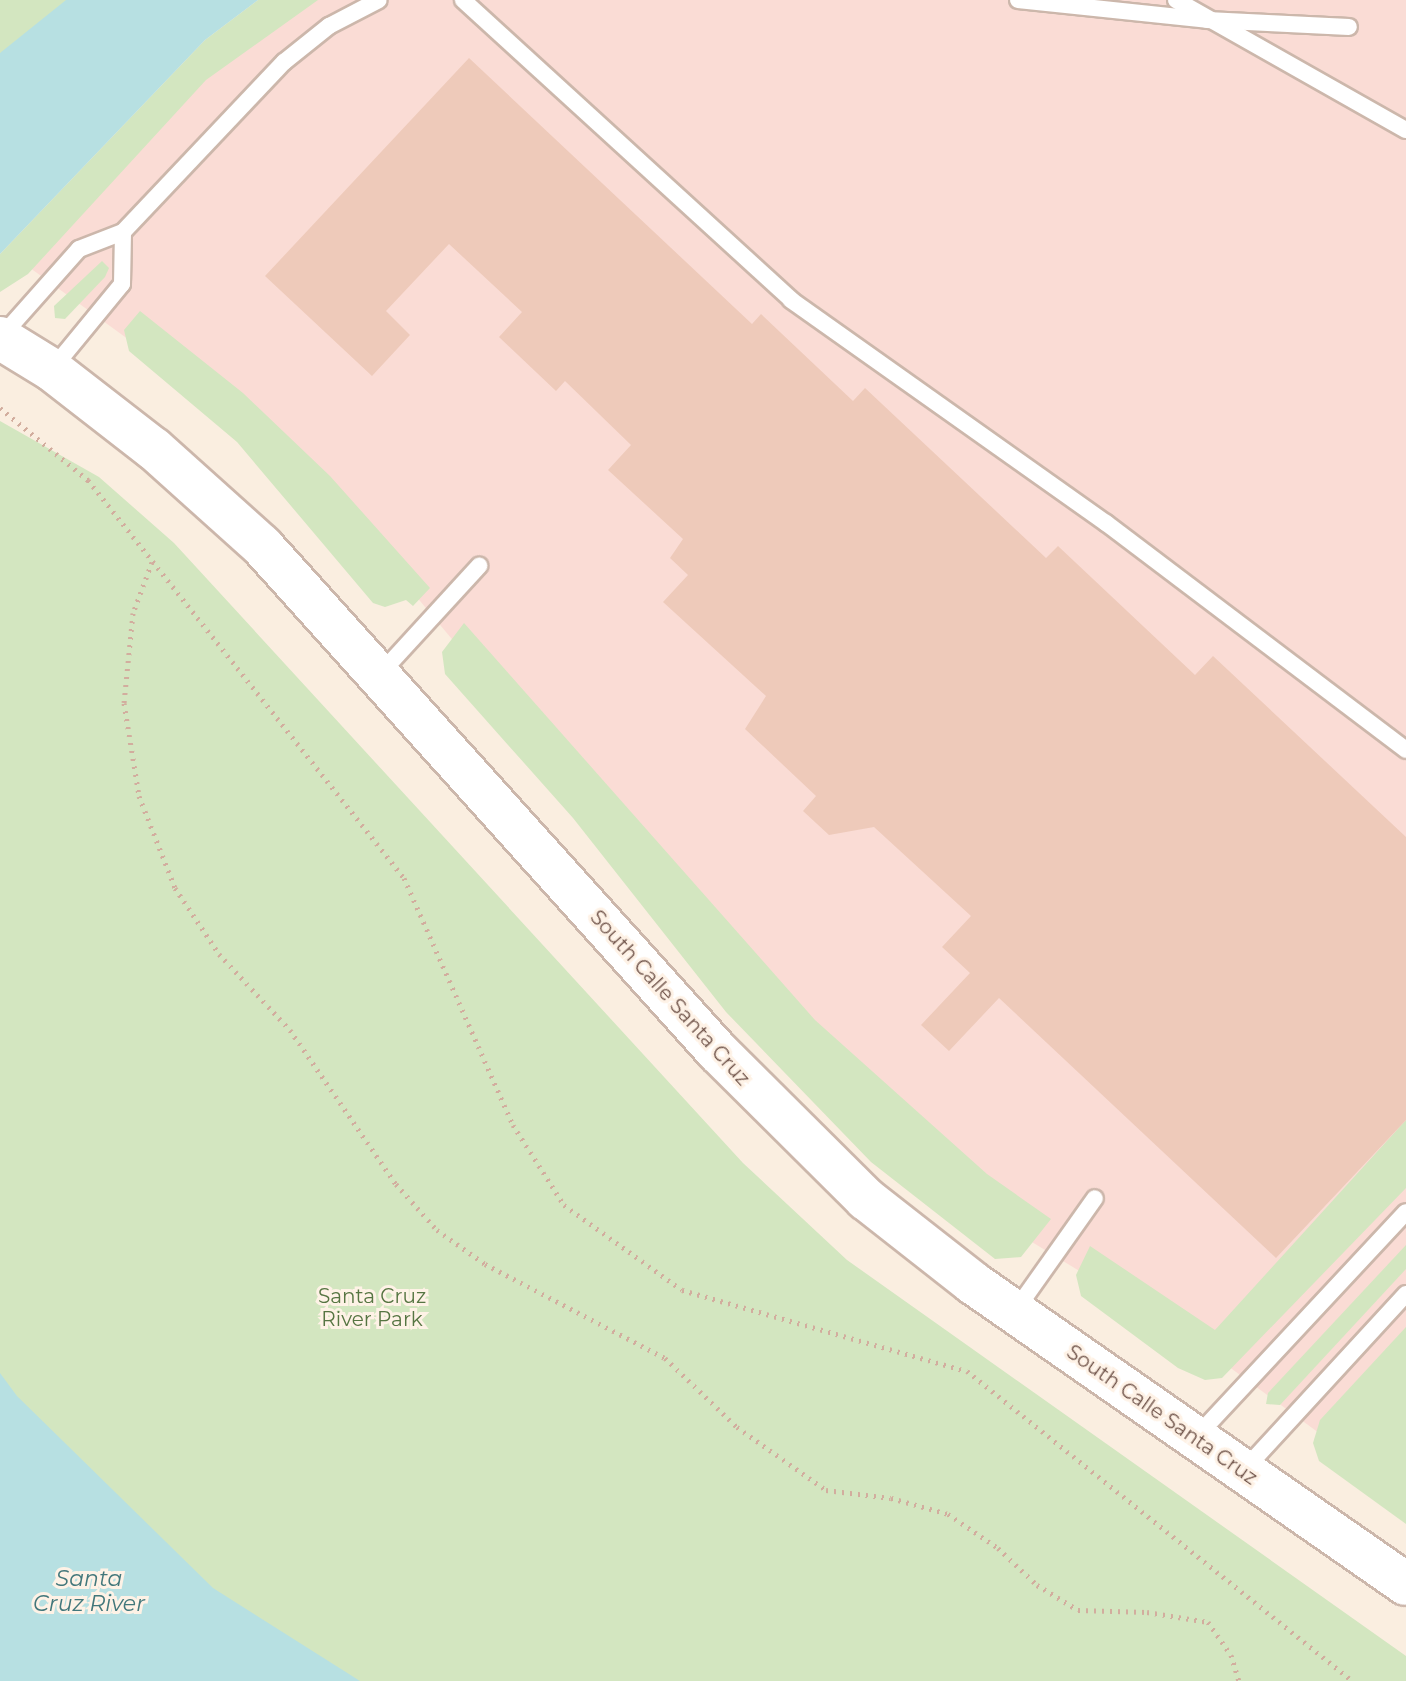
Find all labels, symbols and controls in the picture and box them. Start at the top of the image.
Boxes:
street label: South Calle Santa Cruz [585,906,755,1090]
park label: Santa Cruz River Park [318,1284,426,1331]
street label: South Calle Santa Cruz [1062,1340,1262,1490]
water label: Santa Cruz River [33,1565,145,1616]

